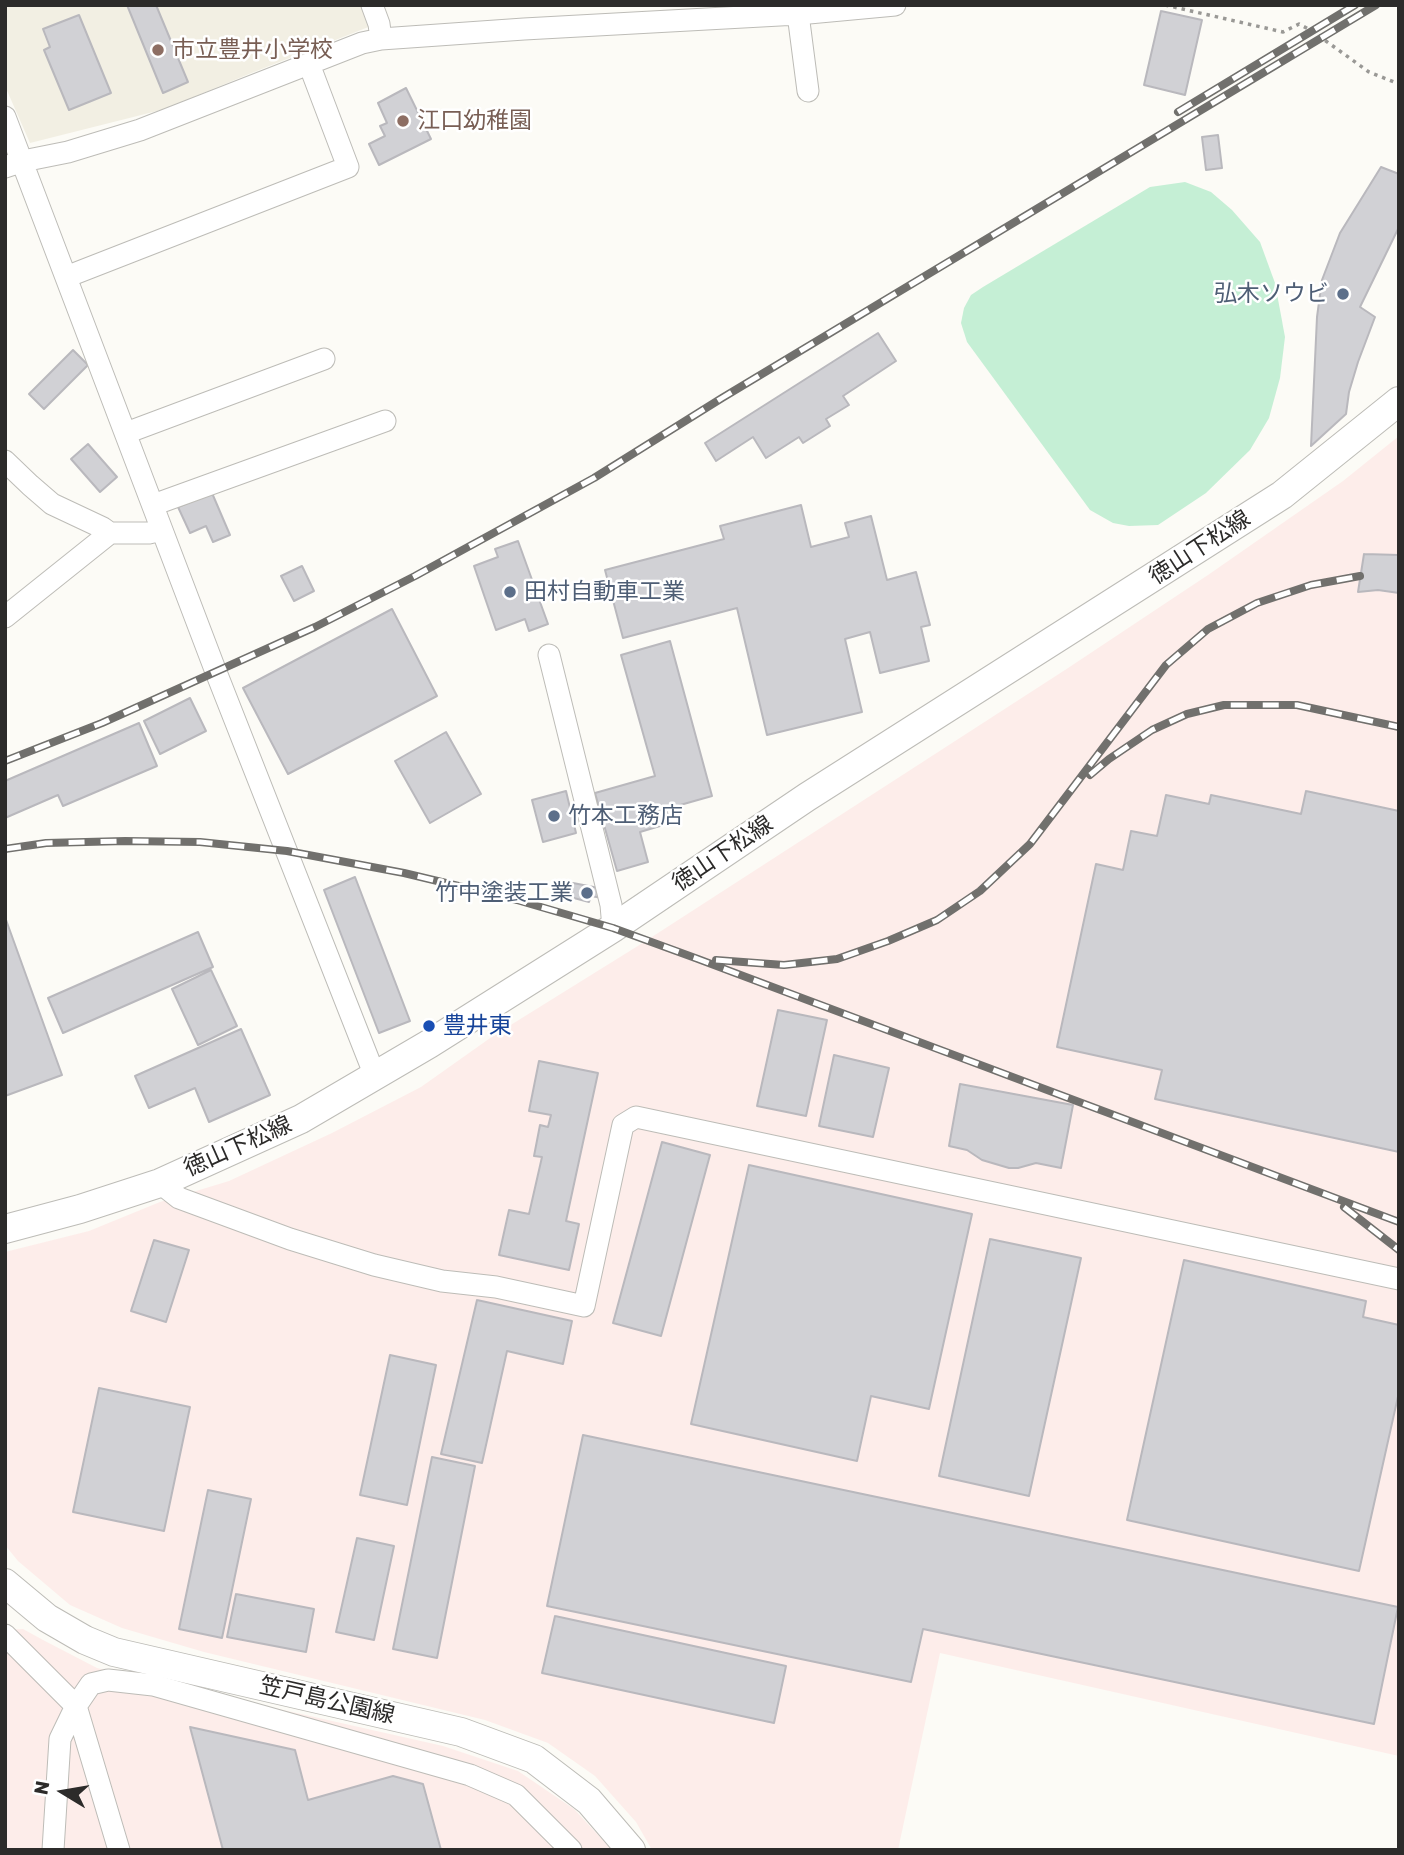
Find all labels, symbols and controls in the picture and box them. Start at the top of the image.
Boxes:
place label: 市立豊井小学校 [172,36,333,64]
marker: 市立豊井小学校 [150,42,166,58]
place label: 江口幼稚園 [417,107,532,135]
marker: 江口幼稚園 [395,113,411,129]
place label: 弘木ソウビ [1214,280,1329,308]
marker: 弘木ソウビ [1335,286,1351,302]
street label: 徳山下松線 [1144,505,1256,591]
place label: 田村自動車工業 [524,578,685,606]
marker: 田村自動車工業 [502,584,518,600]
place label: 竹本工務店 [568,802,683,830]
marker: 竹本工務店 [546,808,562,824]
street label: 徳山下松線 [668,810,778,898]
place label: 竹中塗装工業 [435,879,573,907]
marker: 竹中塗装工業 [579,885,595,901]
place label: 豊井東 [443,1012,512,1040]
marker: 豊井東 [421,1018,437,1034]
street label: 徳山下松線 [180,1111,296,1183]
street label: 笠戸島公園線 [257,1672,397,1730]
north arrow [28,1757,98,1827]
text: N [29,1779,54,1797]

